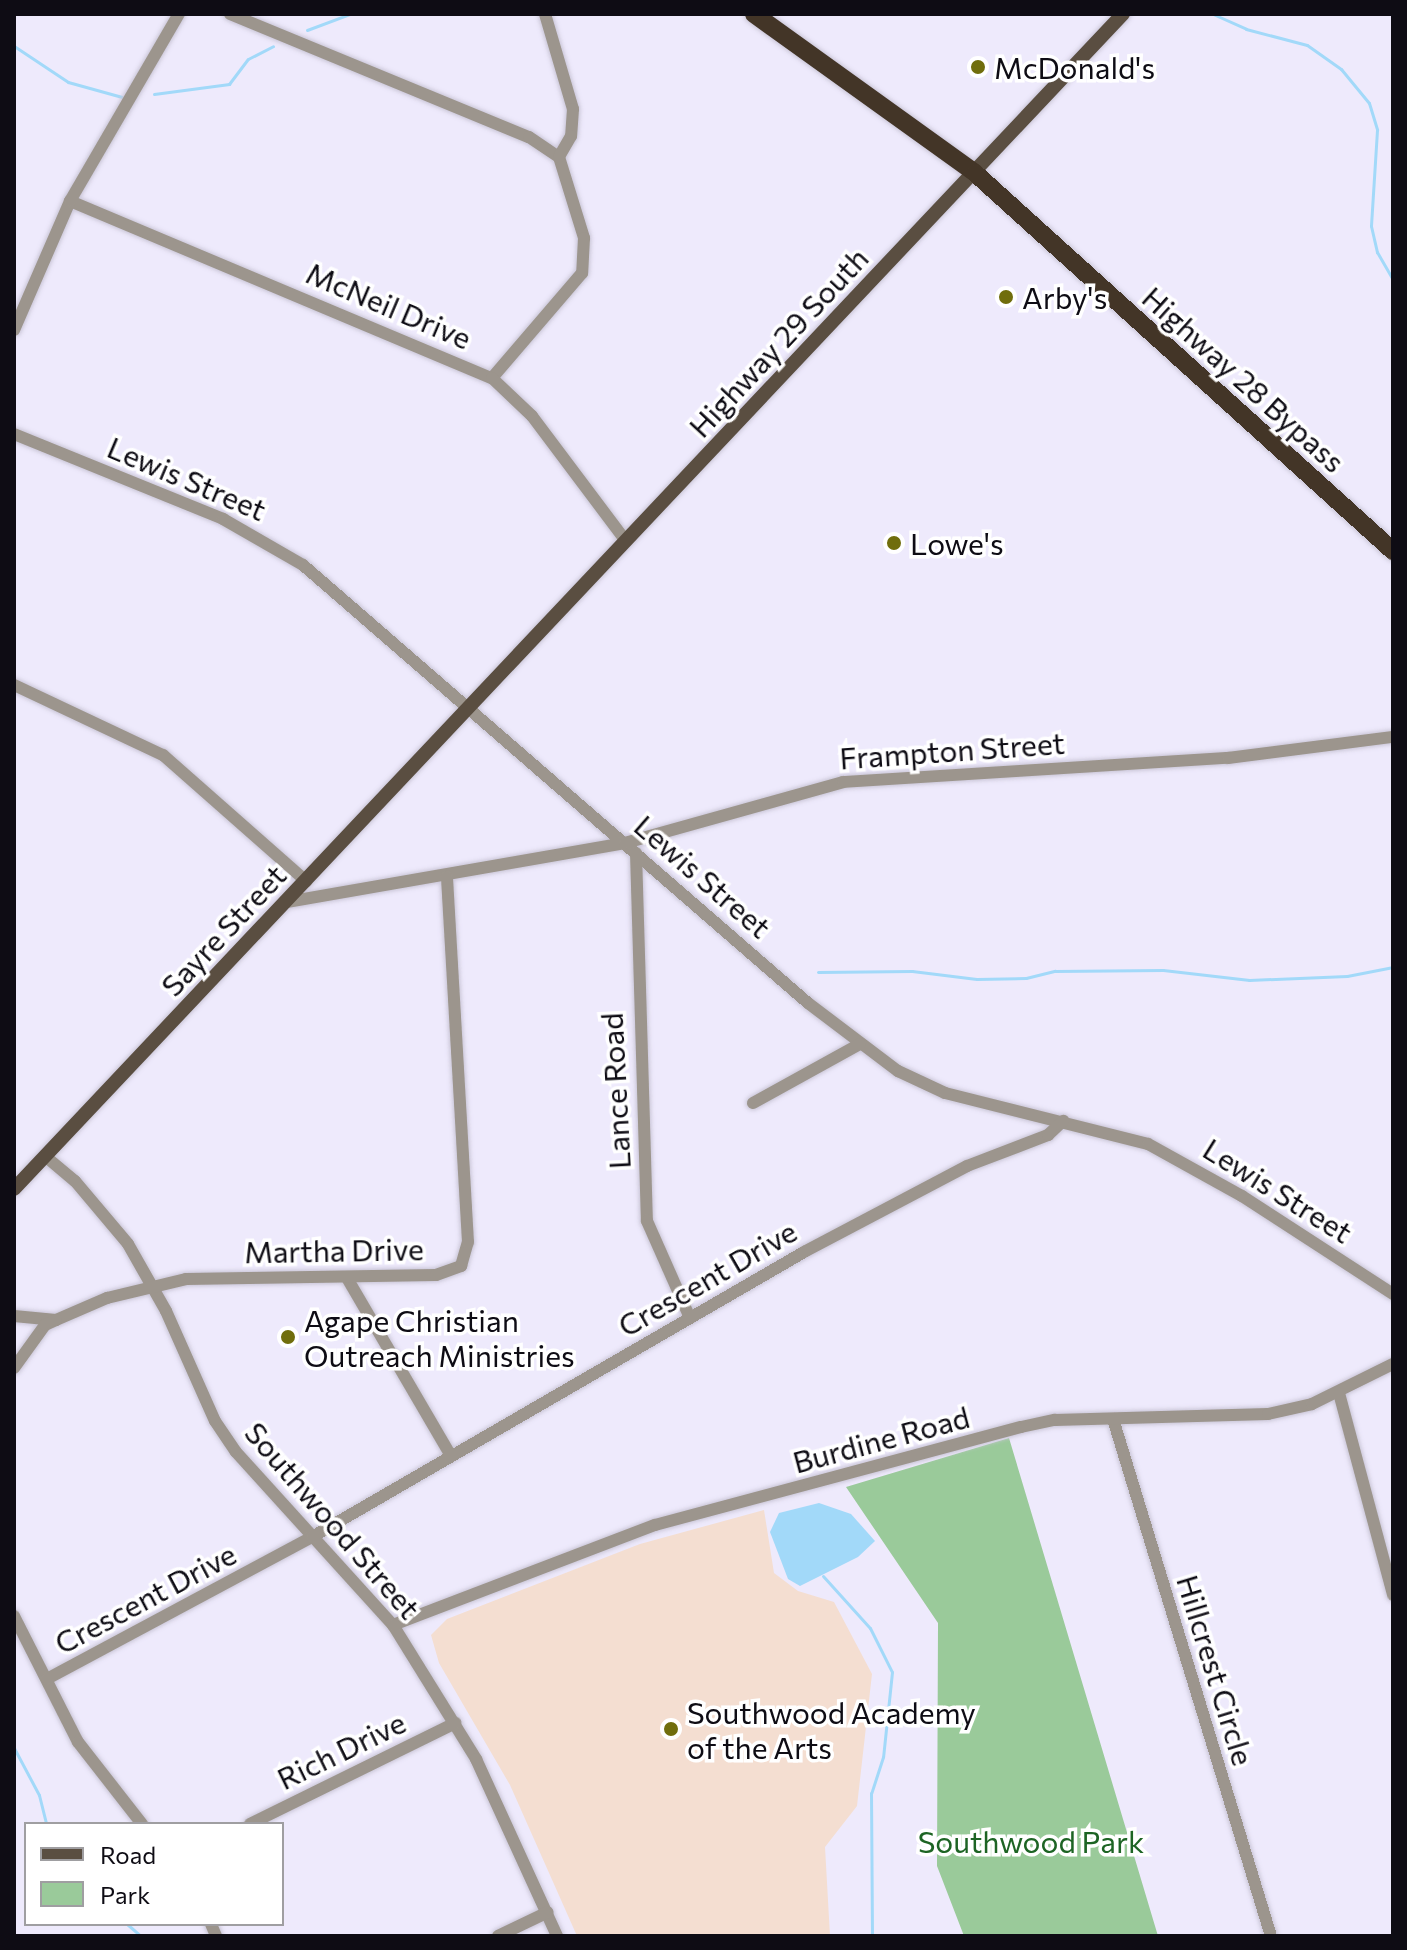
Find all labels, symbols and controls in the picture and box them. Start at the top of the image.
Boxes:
place label: McDonald's [994,49,1155,85]
marker: McDonald's [969,58,987,76]
street label: Highway 29 South [681,240,875,444]
street label: McNeil Drive [301,254,477,356]
place label: Arby's [1022,279,1107,315]
street label: Highway 28 Bypass [1136,279,1352,479]
marker: Arby's [997,288,1015,306]
street label: Lewis Street [102,429,272,527]
place label: Lowe's [910,525,1004,561]
marker: Lowe's [885,534,903,552]
street label: Frampton Street [838,724,1066,776]
street label: Lewis Street [628,807,778,945]
street label: Sayre Street [153,857,293,1003]
street label: Lance Road [593,1012,637,1170]
street label: Lewis Street [1197,1130,1359,1250]
street label: Crescent Drive [611,1212,803,1344]
street label: Martha Drive [244,1230,424,1270]
place label: Agape Christian Outreach Ministries [304,1302,575,1372]
marker: Agape Christian Outreach Ministries [279,1328,297,1346]
street label: Burdine Road [789,1398,973,1480]
street label: Southwood Street [238,1414,428,1626]
street label: Crescent Drive [48,1535,242,1661]
street label: Hillcrest Circle [1170,1570,1262,1770]
place label: Southwood Academy of the Arts [687,1694,976,1764]
street label: Rich Drive [271,1704,411,1796]
marker: Southwood Academy of the Arts [662,1720,680,1738]
legend [24,1822,284,1926]
park label: Southwood Park [918,1823,1144,1859]
text: Road [100,1840,156,1869]
text: Park [100,1880,150,1909]

